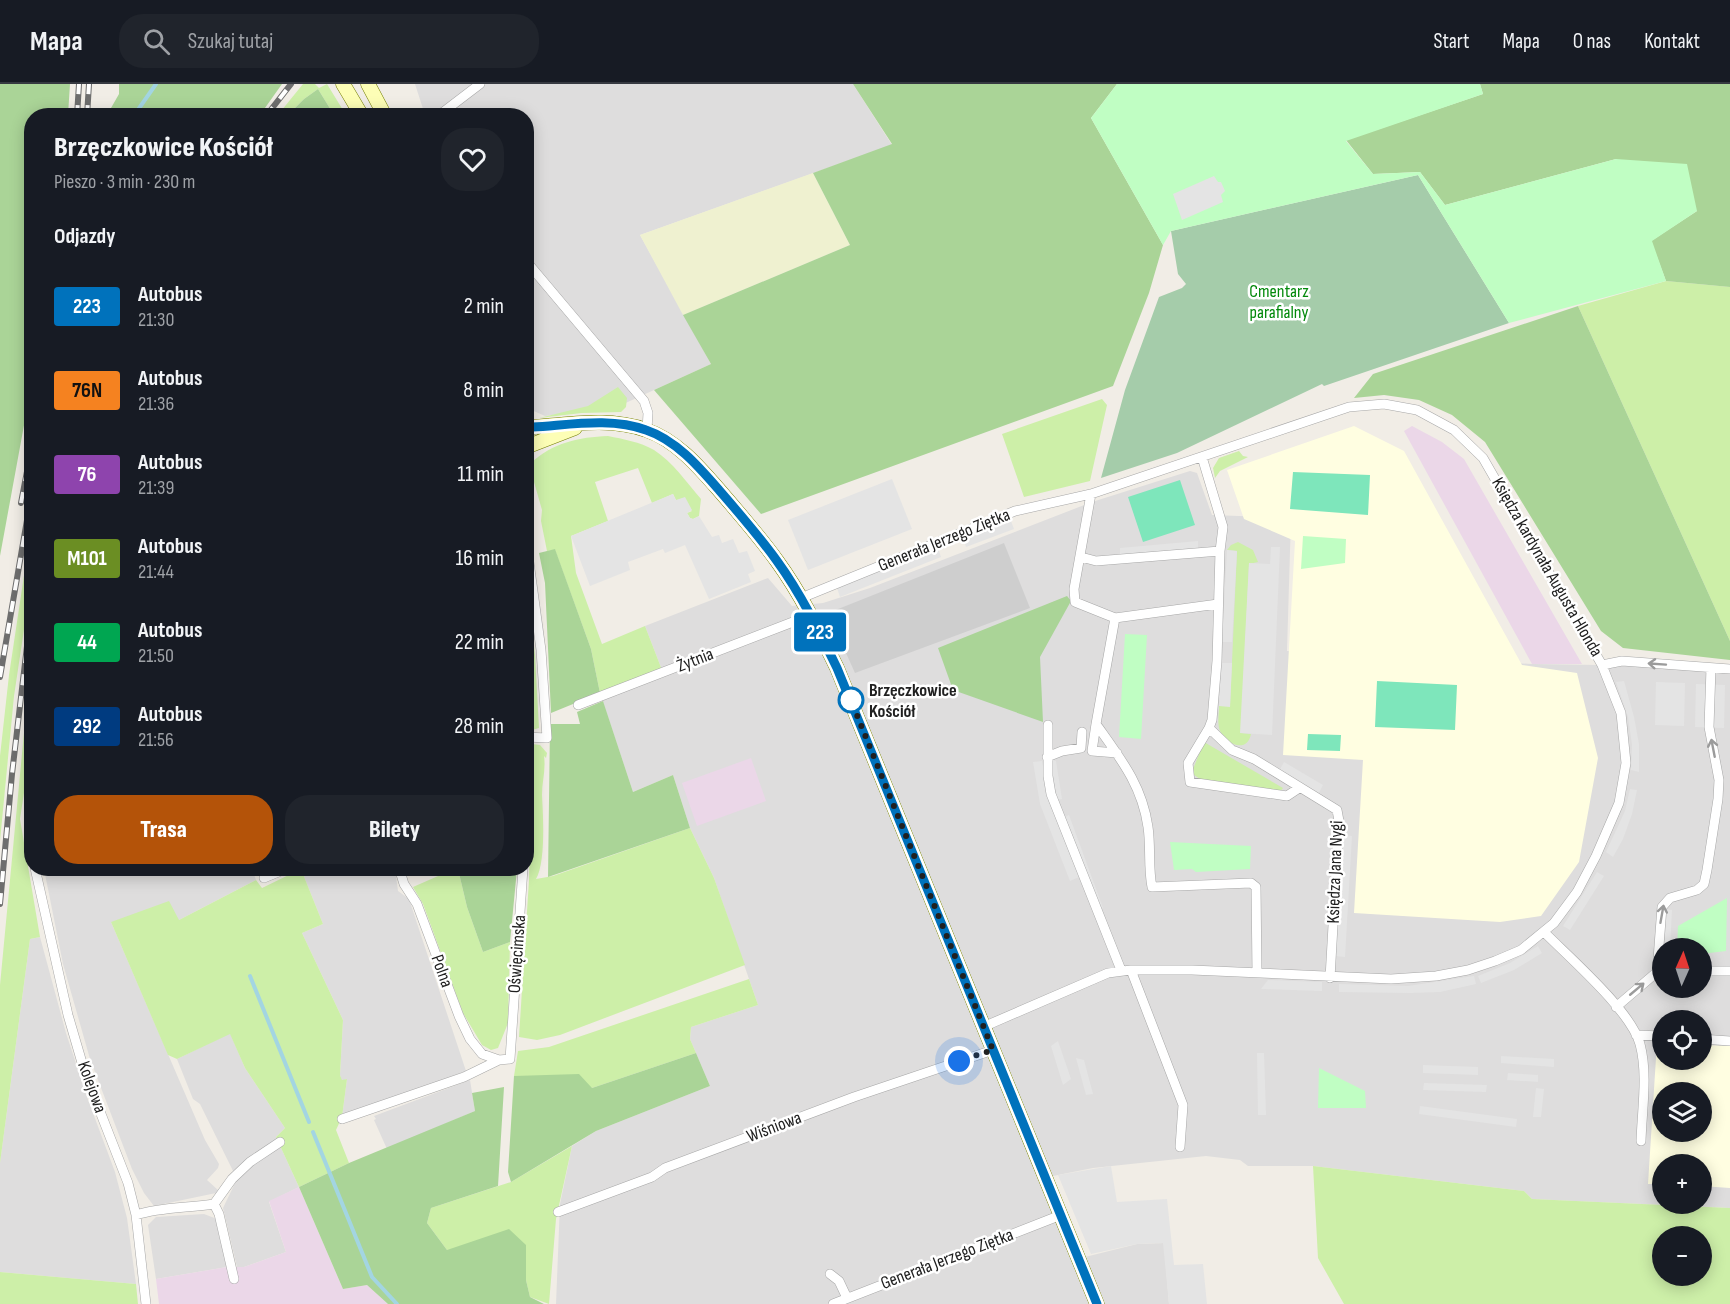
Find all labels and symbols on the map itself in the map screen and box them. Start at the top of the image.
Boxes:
park label: Cmentarz parafialny [1249,281,1309,323]
street label: Księdza kardynała Augusta Hlonda [1487,474,1607,660]
street label: Generała Jerzego Ziętka [875,504,1013,576]
line badge: 223 [786,612,854,652]
street label: Żytnia [674,643,716,677]
one-way arrow [1647,658,1667,669]
place label: Brzęczkowice Kościół [869,680,957,722]
marker: Brzęczkowice Kościół [838,687,864,713]
one-way arrow [1707,738,1718,758]
street label: Księdza Jana Nygi [1323,820,1347,924]
one-way arrow [1657,905,1668,924]
street label: Oświęcimska [504,914,530,994]
north arrow [1652,938,1712,998]
street label: Polna [426,952,458,990]
one-way arrow [1629,983,1645,996]
your location [944,1046,974,1076]
street label: Kolejowa [73,1058,111,1116]
street label: Wiśniowa [744,1107,804,1147]
street label: Generała Jerzego Ziętka [878,1224,1016,1294]

